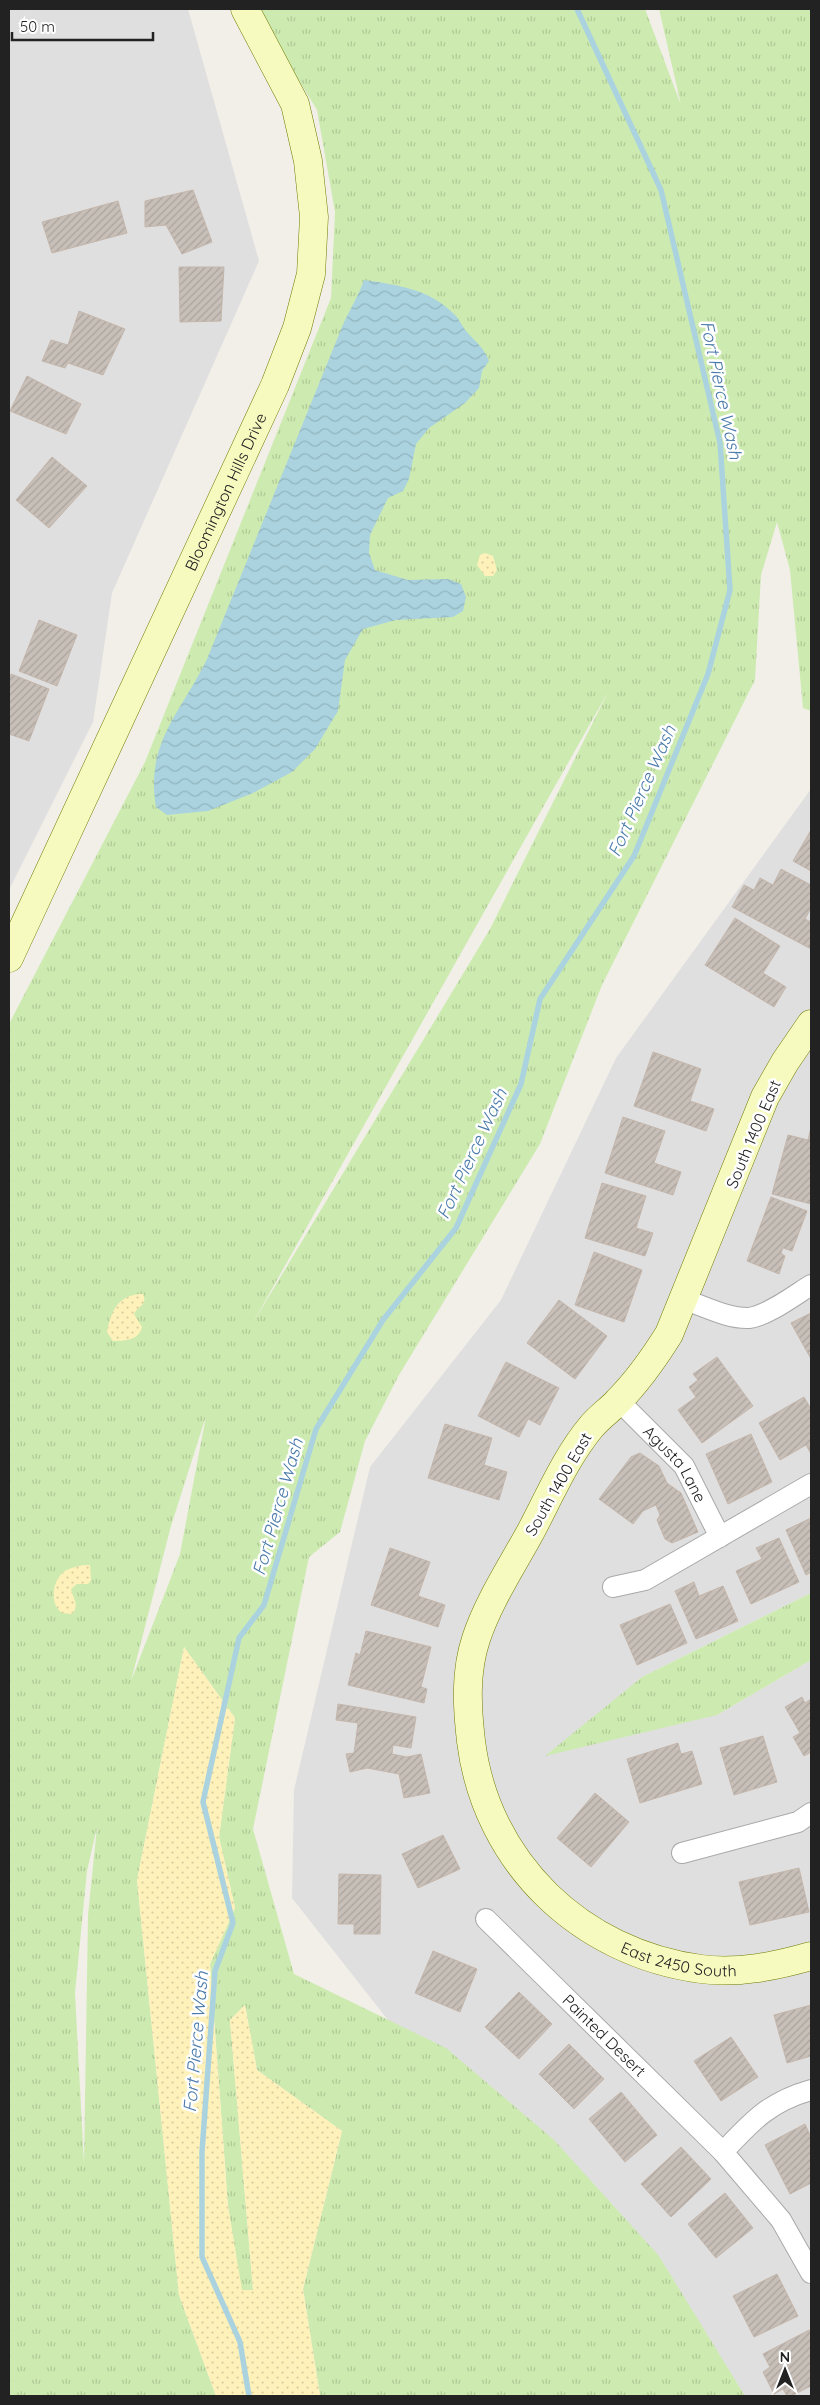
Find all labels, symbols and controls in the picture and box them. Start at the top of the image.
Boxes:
scale bar [12,10,154,42]
text: 50 m [20,17,55,36]
water label: Fort Pierce Wash [696,318,748,462]
street label: Bloomington Hills Drive [180,410,271,574]
water label: Fort Pierce Wash [602,721,681,860]
street label: South 1400 East [721,1077,785,1191]
water label: Fort Pierce Wash [431,1084,512,1223]
street label: Agusta Lane [639,1421,711,1506]
street label: South 1400 East [520,1429,596,1539]
water label: Fort Pierce Wash [247,1435,308,1578]
street label: East 2450 South [618,1937,737,1981]
water label: Fort Pierce Wash [178,1970,213,2113]
street label: Painted Desert [558,1990,650,2081]
north arrow [760,2345,810,2395]
text: N [780,2348,790,2366]

